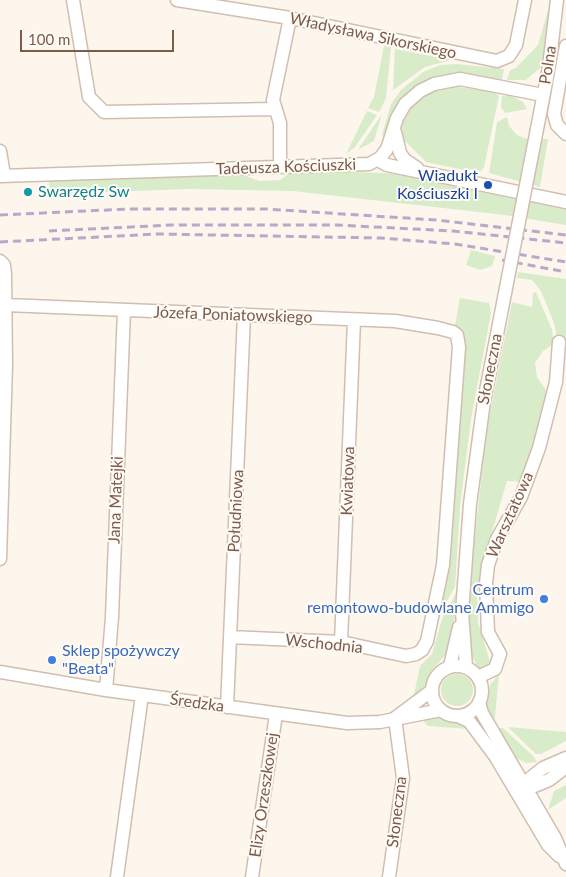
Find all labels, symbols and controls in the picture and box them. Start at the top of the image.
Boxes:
street label: Władysława Sikorskiego [288,9,458,63]
scale bar [22,20,176,52]
text: 100 m [28,30,70,48]
street label: Polna [535,44,561,86]
street label: Tadeusza Kościuszki [215,155,357,179]
place label: Wiadukt Kościuszki I [397,166,478,204]
marker: Wiadukt Kościuszki I [482,179,494,191]
place label: Swarzędz Sw [38,182,129,202]
marker: Swarzędz Sw [22,186,34,198]
street label: Józefa Poniatowskiego [153,303,313,327]
street label: Słoneczna [474,332,506,406]
street label: Kwiatowa [337,446,359,516]
street label: Jana Matejki [105,456,127,544]
street label: Południowa [224,469,248,553]
street label: Warsztatowa [482,469,538,561]
place label: Centrum remontowo-budowlane Ammigo [307,580,534,618]
marker: Centrum remontowo-budowlane Ammigo [538,593,550,605]
street label: Wschodnia [284,630,364,658]
place label: Sklep spożywczy "Beata" [62,641,180,679]
marker: Sklep spożywczy "Beata" [46,654,58,666]
street label: Średzka [169,690,225,716]
street label: Elizy Orzeszkowej [246,731,282,859]
street label: Słoneczna [383,775,411,849]

